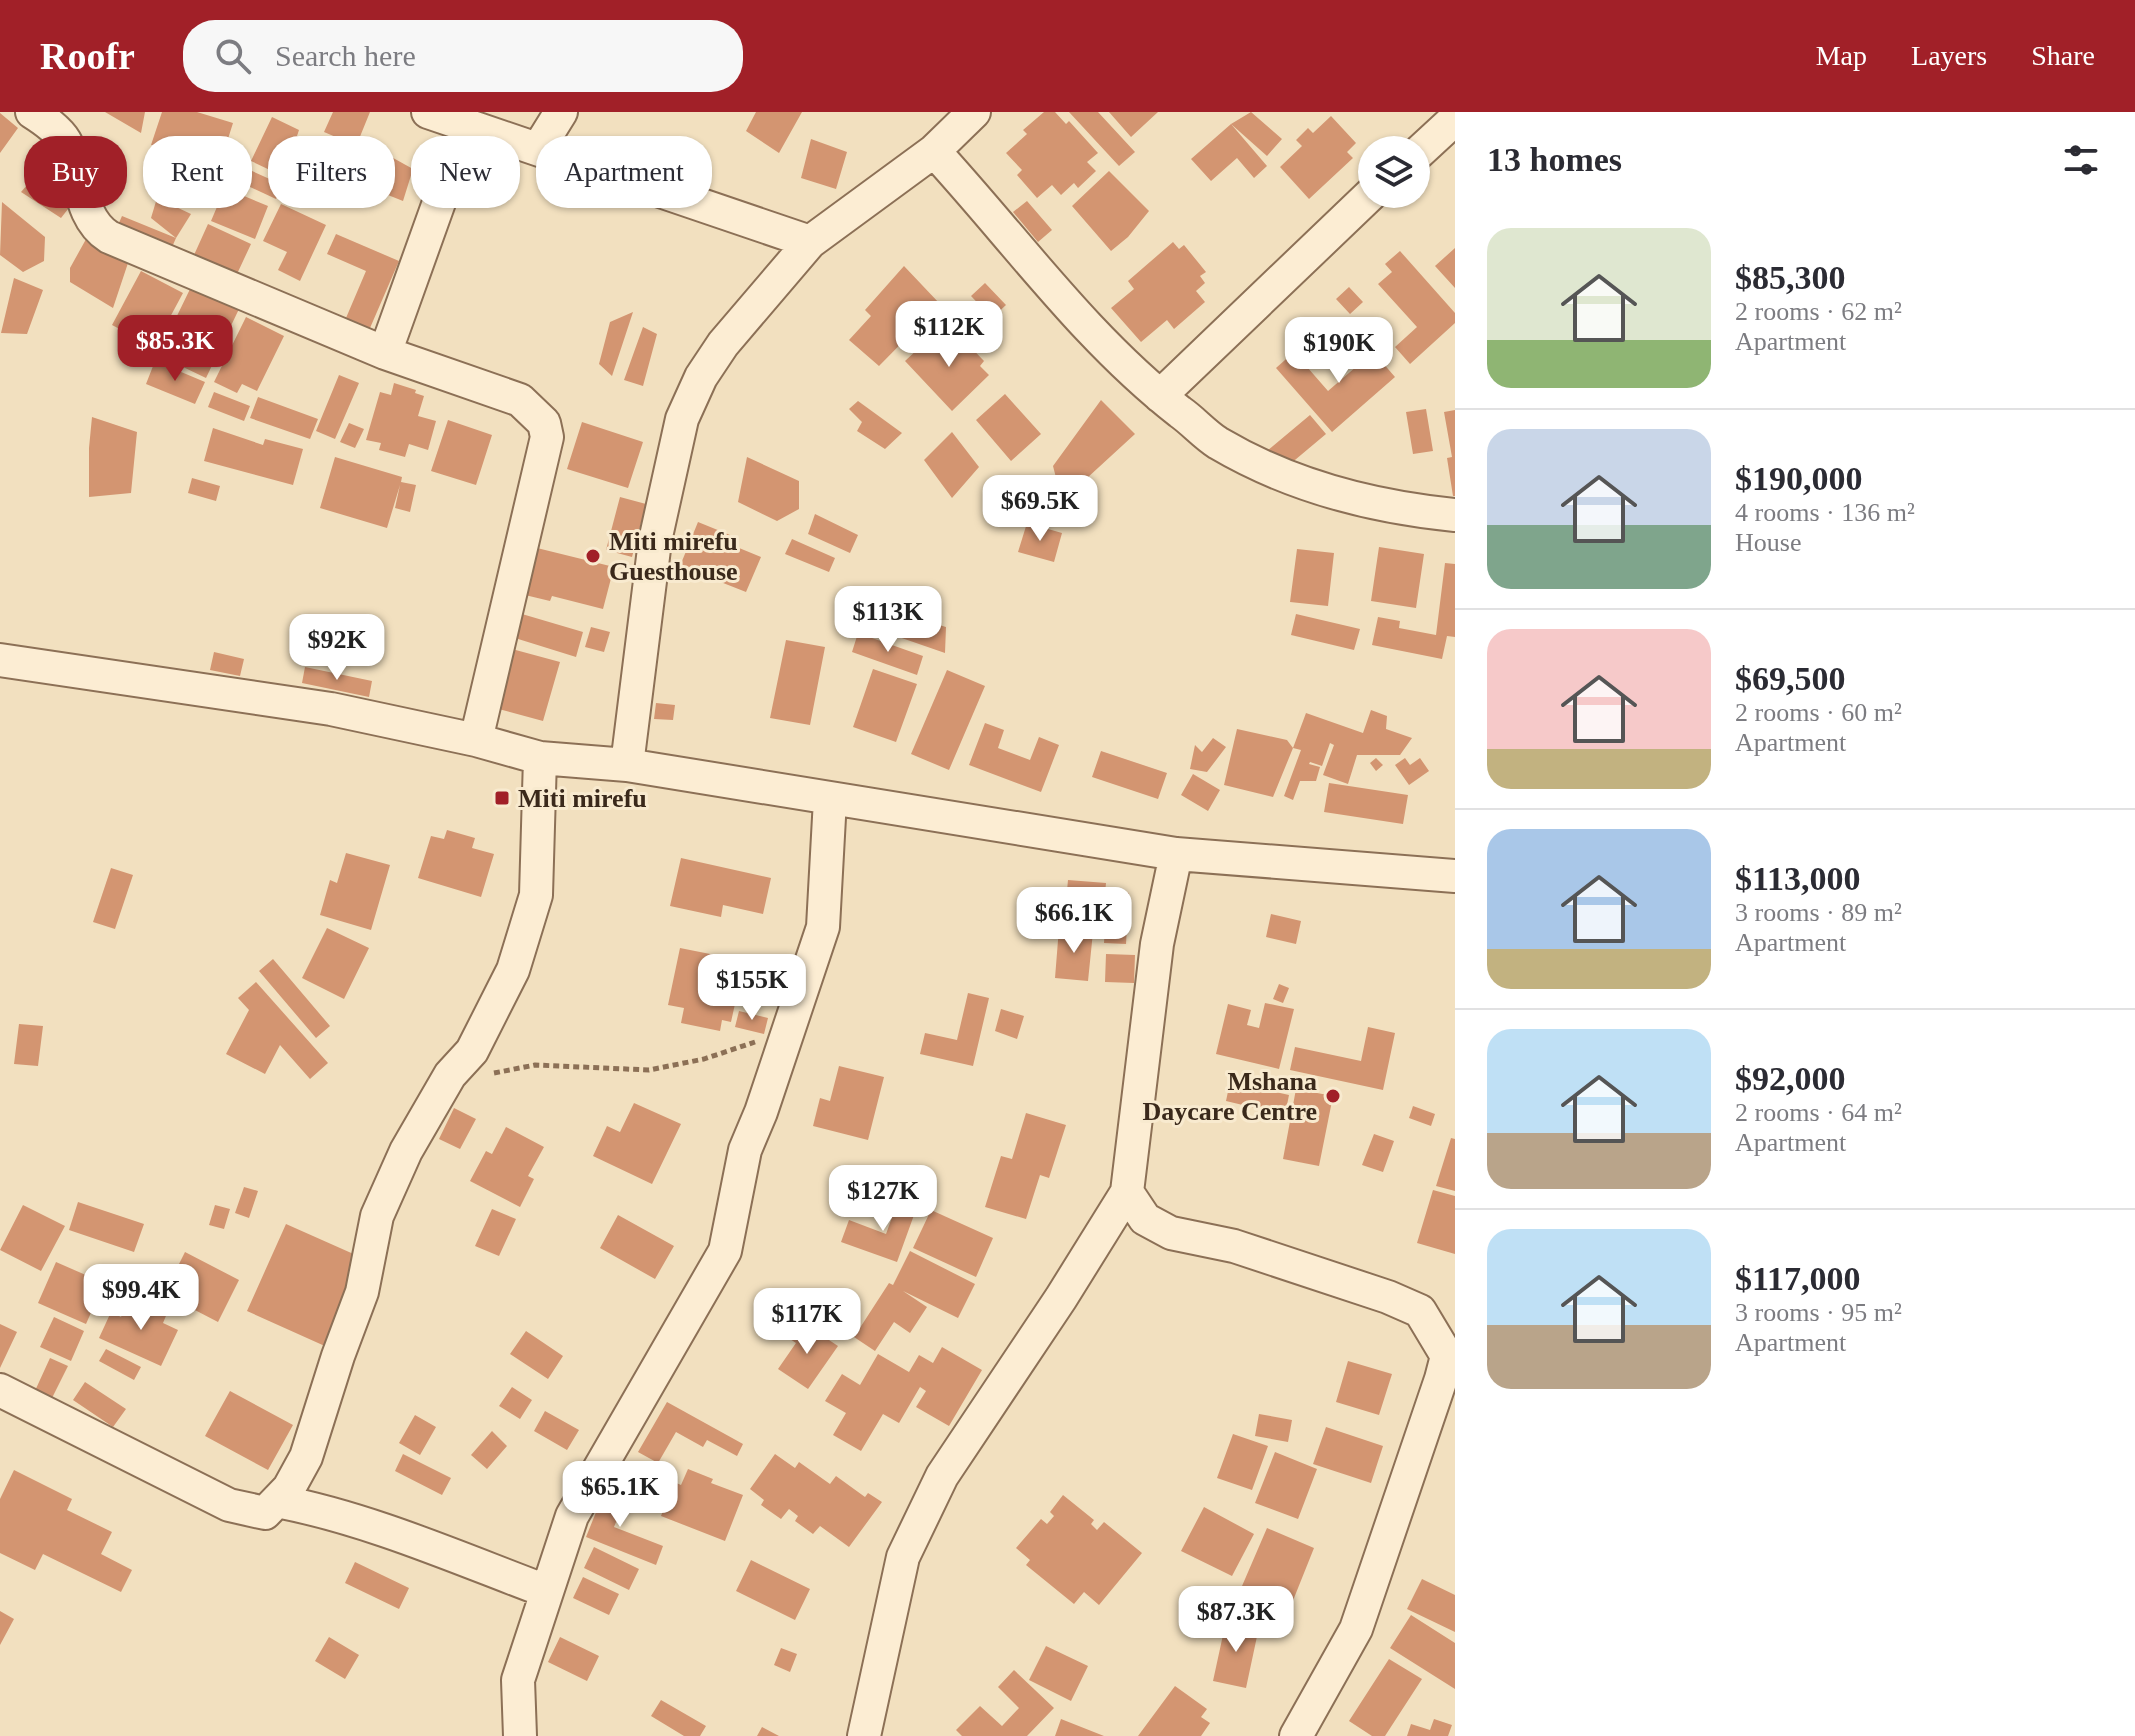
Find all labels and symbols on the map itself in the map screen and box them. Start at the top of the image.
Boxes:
pin: $112K [893,301,1005,369]
pin: $85.3K [110,315,240,383]
pin: $190K [1283,317,1395,385]
pin: $69.5K [975,475,1105,543]
place label: Miti mirefu Guesthouse [609,527,738,586]
marker: Miti mirefu Guesthouse [584,547,602,565]
pin: $113K [832,586,944,654]
pin: $92K [290,614,384,682]
place label: Miti mirefu [518,784,647,813]
marker: Miti mirefu [493,789,511,807]
pin: $66.1K [1009,887,1139,955]
pin: $155K [696,954,808,1022]
place label: Mshana Daycare Centre [1143,1067,1317,1126]
marker: Mshana Daycare Centre [1324,1087,1342,1105]
pin: $127K [827,1165,939,1233]
pin: $99.4K [76,1264,206,1332]
pin: $117K [751,1288,863,1356]
pin: $65.1K [555,1461,685,1529]
pin: $87.3K [1171,1586,1301,1654]

